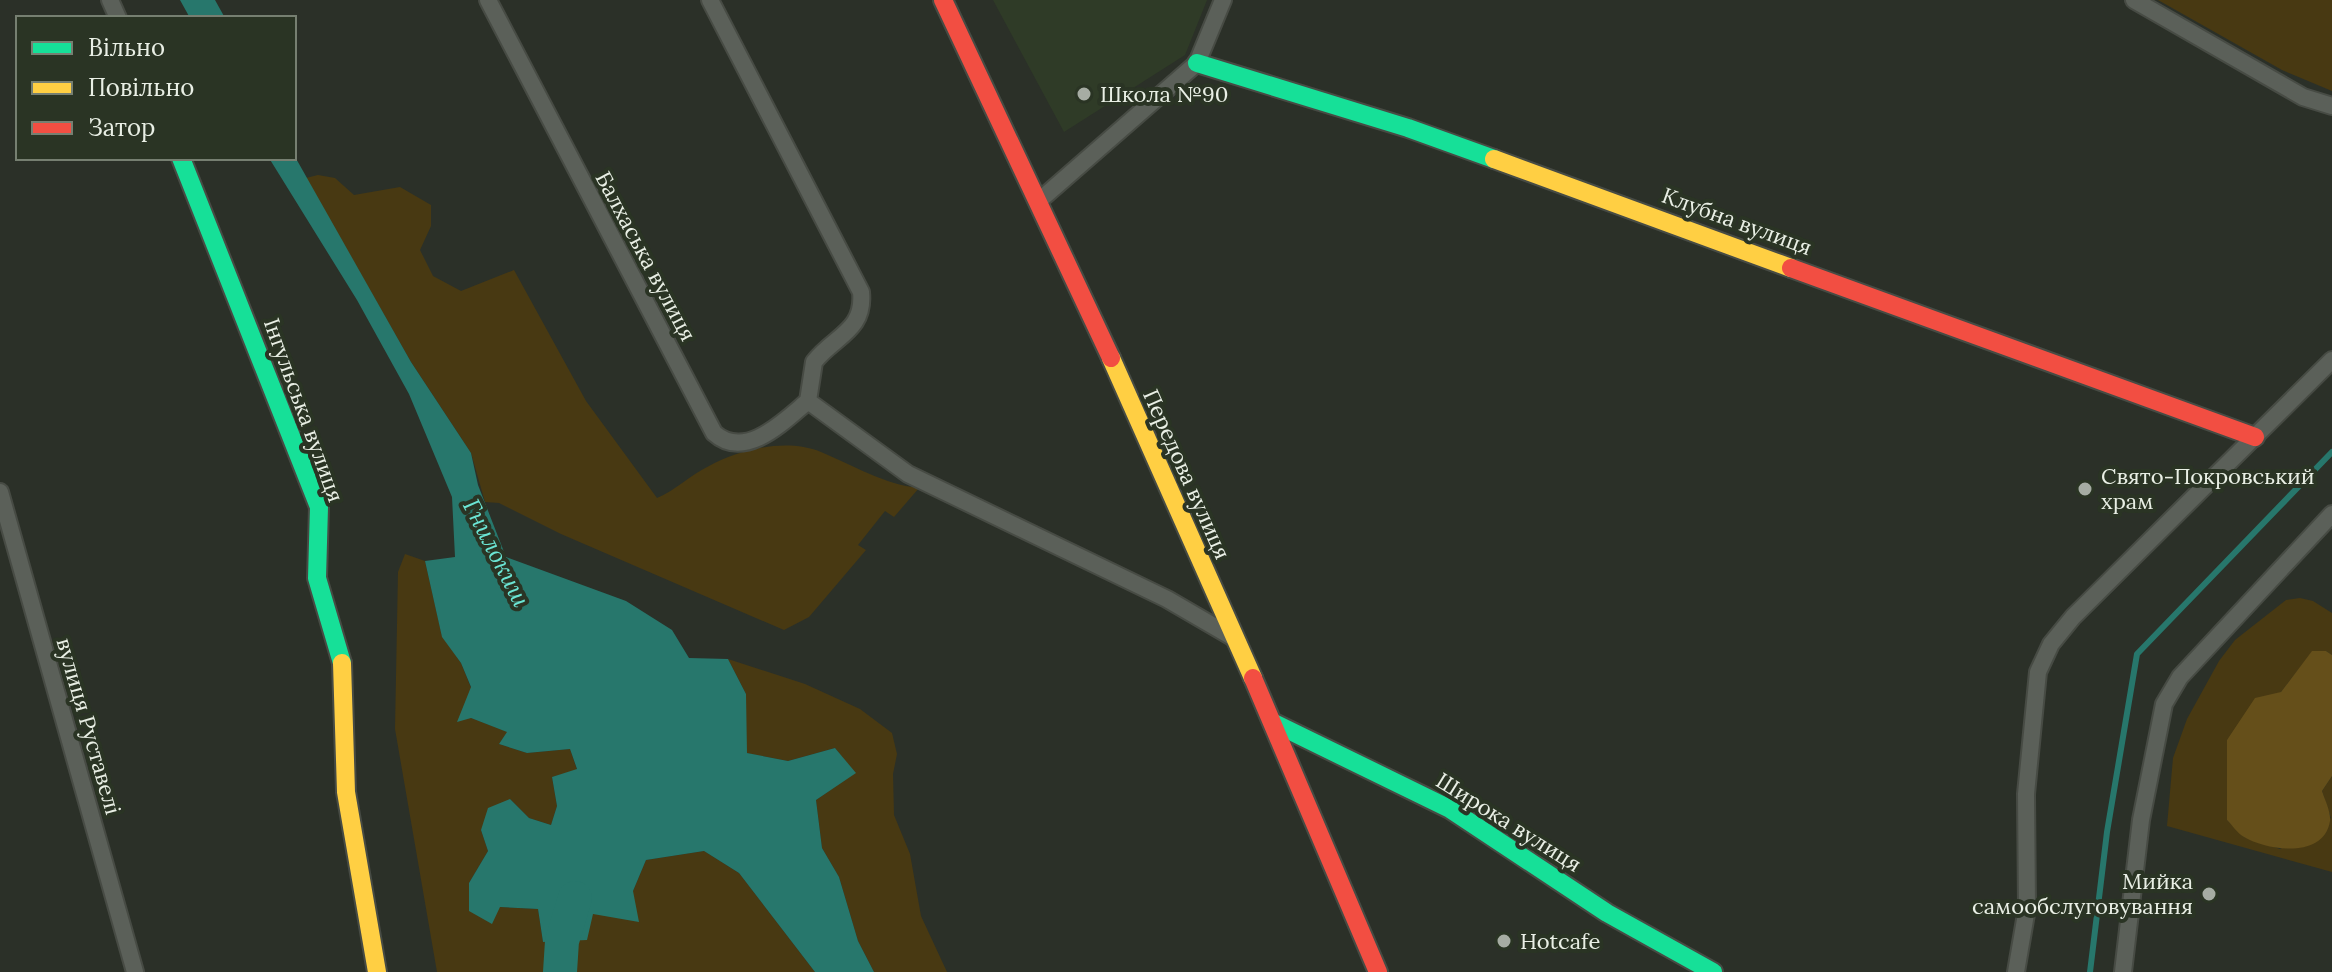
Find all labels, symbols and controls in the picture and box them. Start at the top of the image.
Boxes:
legend [16,16,296,160]
text: Вільно [88,32,165,63]
text: Повільно [88,72,194,103]
place label: Школа №90 [1100,80,1228,108]
marker: Школа №90 [1075,85,1093,103]
text: Затор [88,112,155,143]
street label: Балхаська вулиця [589,166,703,346]
street label: Клубна вулиця [1658,181,1816,261]
street label: Інгульська вулиця [258,314,350,506]
street label: Передова вулиця [1137,385,1237,563]
place label: Свято-Покровський храм [2101,462,2315,515]
marker: Свято-Покровський храм [2076,480,2094,498]
water label: Гнилокиш [456,494,537,612]
street label: вулиця Руставелі [50,634,128,818]
street label: Широка вулиця [1431,766,1587,878]
place label: Мийка самообслуговування [1972,867,2193,920]
marker: Мийка самообслуговування [2200,885,2218,903]
place label: Hotcafe [1520,927,1600,955]
marker: Hotcafe [1495,932,1513,950]

